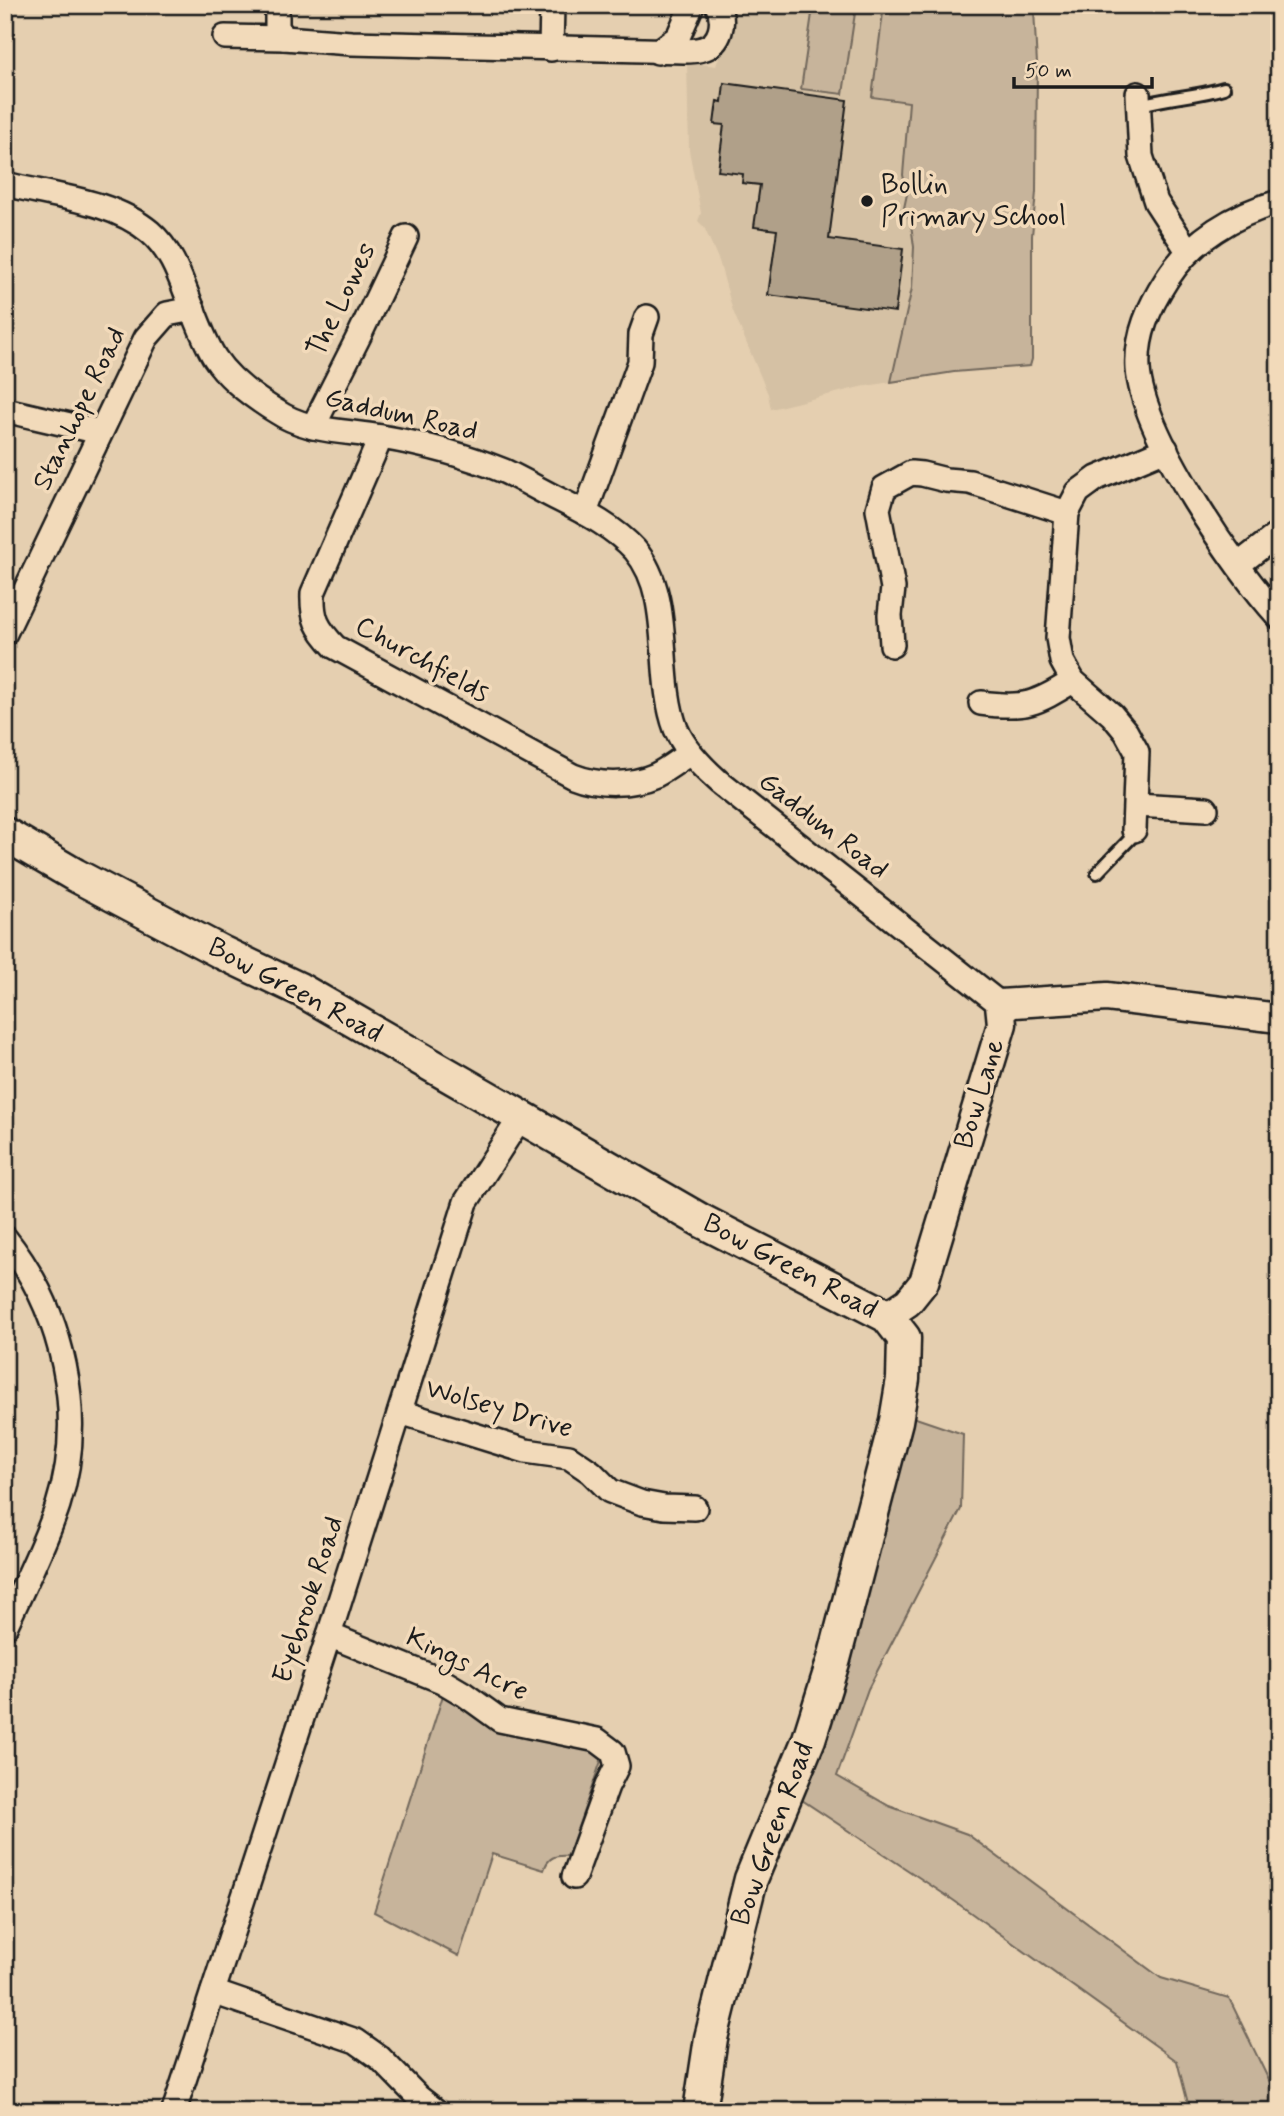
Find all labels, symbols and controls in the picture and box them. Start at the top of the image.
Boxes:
scale bar [1014,46,1153,90]
text: 50 m [1025,57,1072,85]
place label: Bollin Primary School [881,167,1066,236]
marker: Bollin Primary School [859,193,875,209]
street label: The Lowes [298,237,386,363]
street label: Stanhope Road [24,321,136,497]
street label: Gaddum Road [321,379,481,451]
street label: Churchfields [348,608,496,712]
street label: Gaddum Road [750,764,896,888]
street label: Bow Green Road [201,929,389,1053]
street label: Bow Lane [946,1035,1014,1153]
street label: Bow Green Road [696,1205,884,1329]
street label: Wolsey Drive [421,1370,577,1448]
street label: Eyebrook Road [265,1512,353,1688]
street label: Kings Acre [399,1619,535,1712]
street label: Bow Green Road [723,1737,823,1931]

